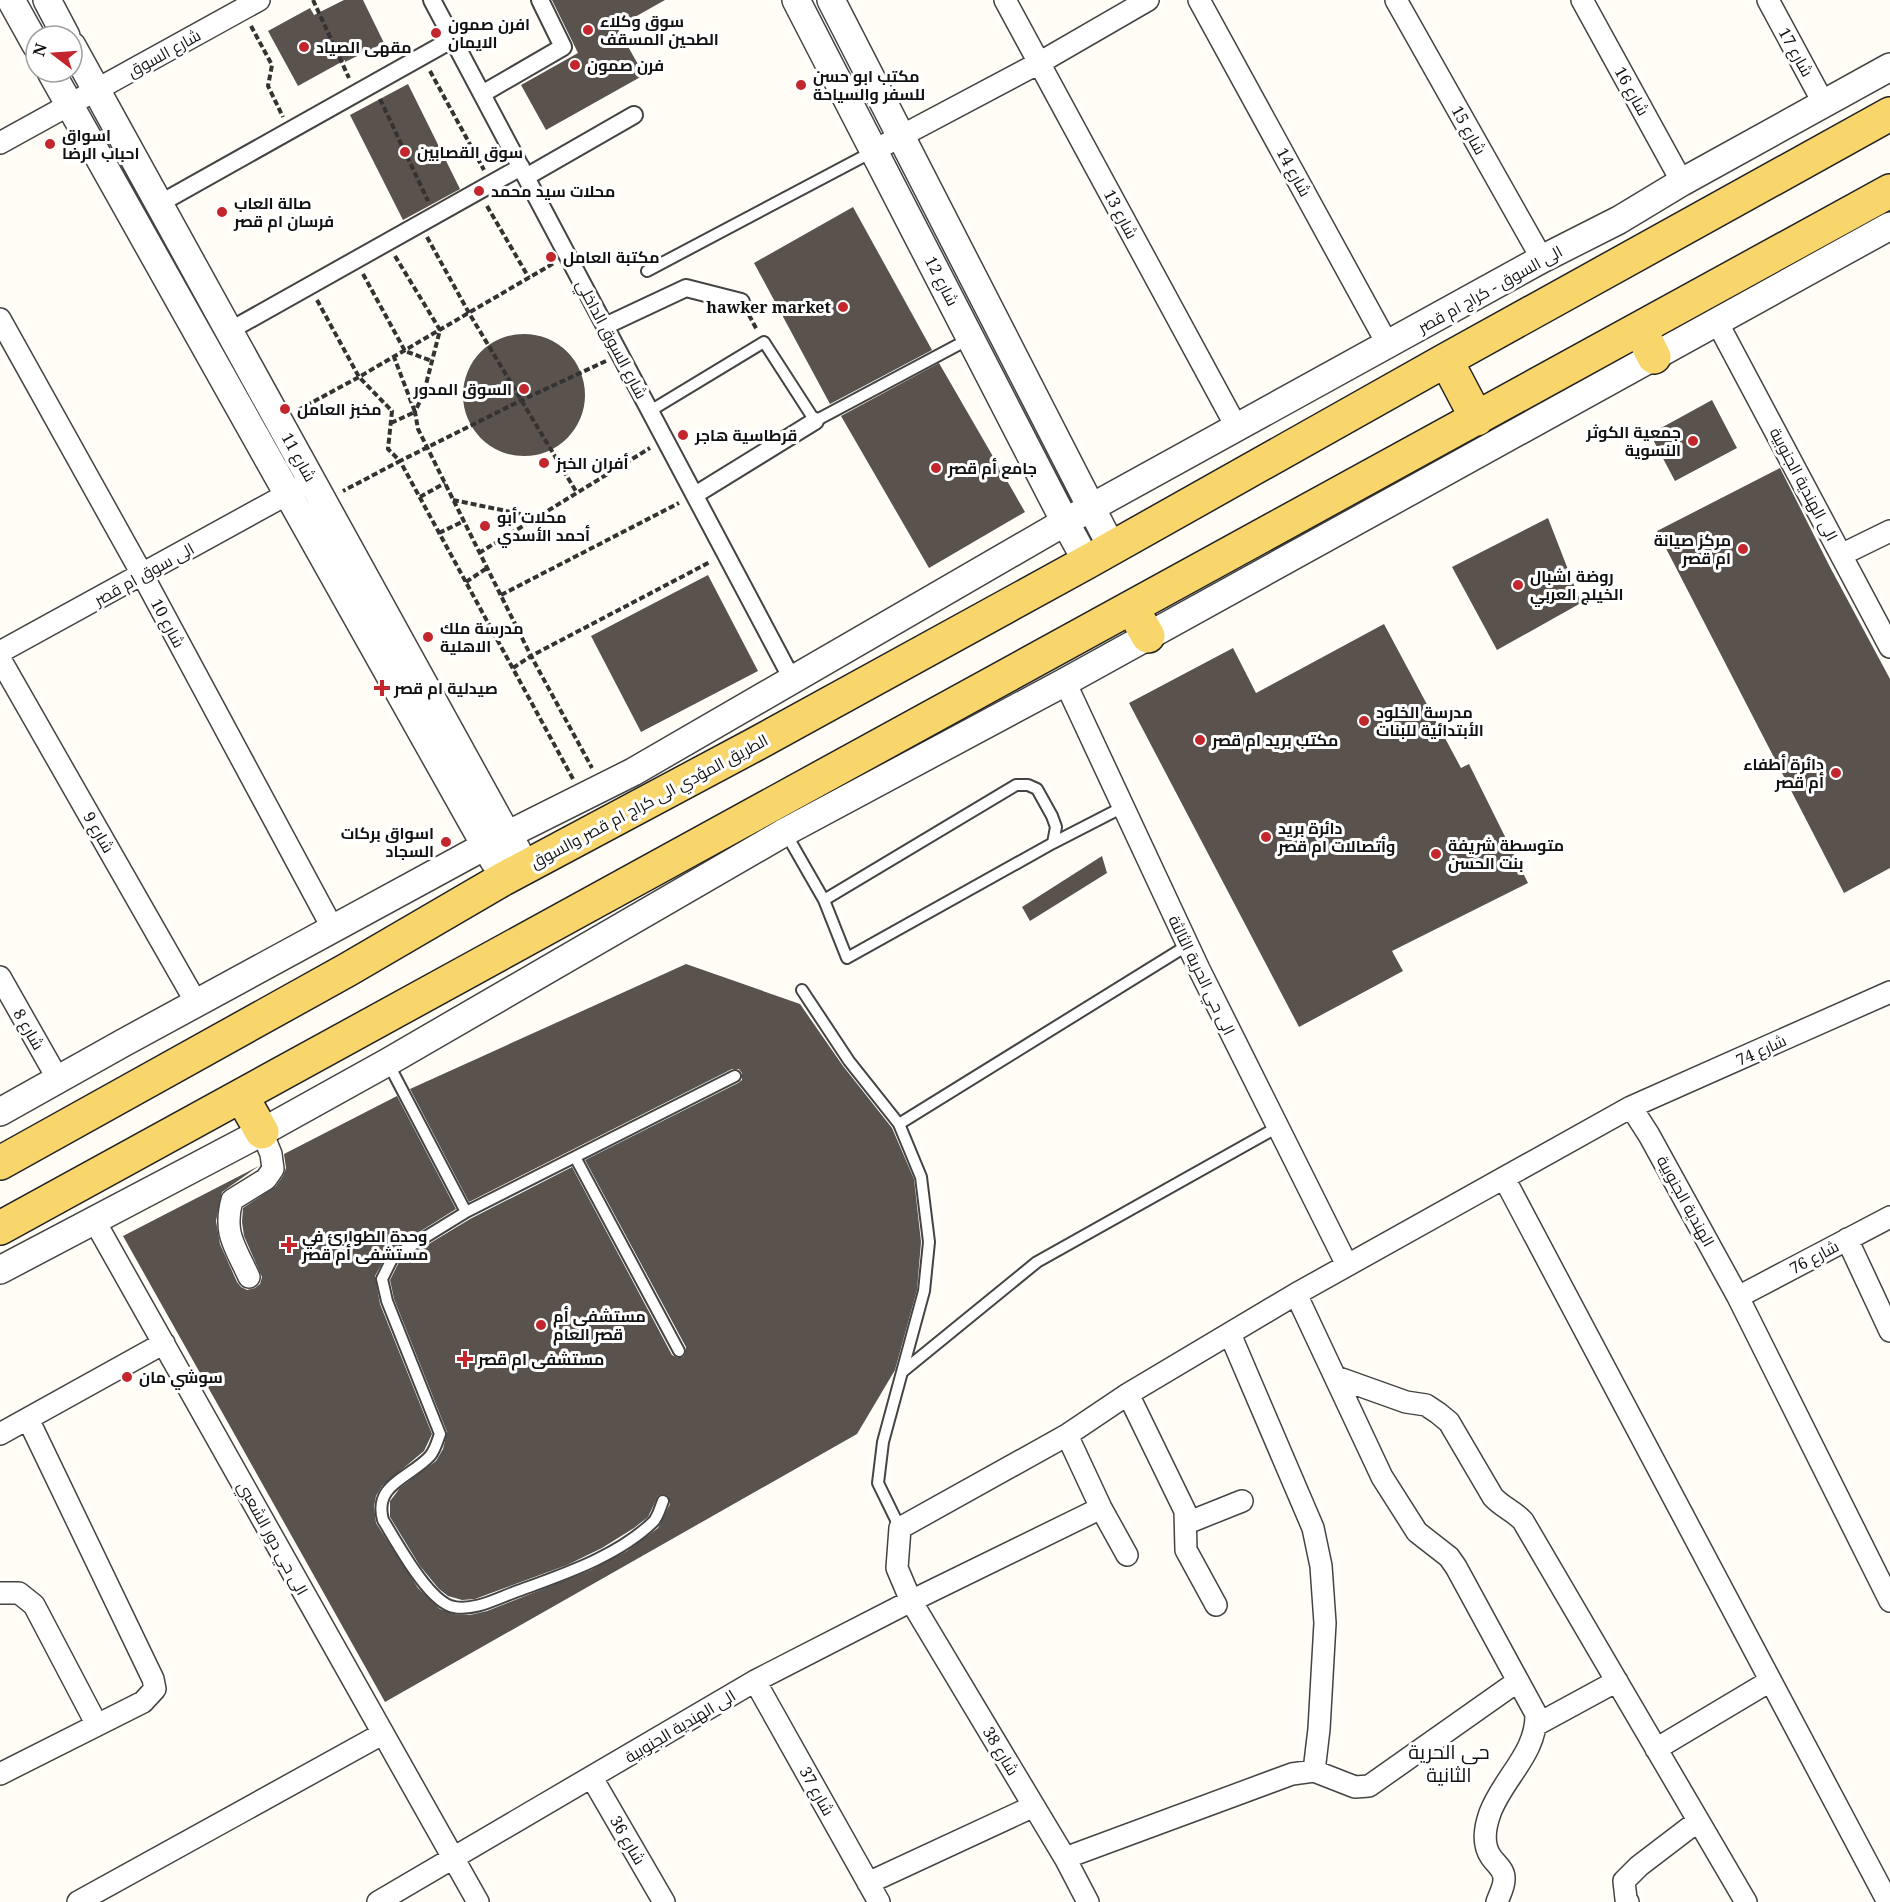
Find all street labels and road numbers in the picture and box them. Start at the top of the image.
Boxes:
street label: شارع 17 [1773,23,1818,81]
street label: شارع السوق [123,24,205,83]
street label: شارع 16 [1609,62,1654,120]
street label: شارع 15 [1446,101,1491,159]
street label: شارع 14 [1271,143,1316,201]
street label: شارع 13 [1098,185,1143,243]
street label: الى السوق - كراج ام قصر [1413,240,1567,339]
street label: شارع 12 [919,252,964,310]
street label: شارع السوق الداخلي [569,276,653,404]
street label: الى الهندية الجنوبية [1765,423,1843,545]
street label: شارع 11 [276,428,321,486]
street label: الى سوق ام قصر [89,537,199,612]
street label: شارع 10 [145,594,190,652]
street label: الطريق المؤدي الى كراج ام قصر والسوق [526,729,773,876]
street label: شارع 9 [78,807,120,857]
street label: الى حي الحرية الثالثة [1161,912,1241,1040]
street label: شارع 8 [8,1004,50,1054]
street label: شارع 74 [1732,1029,1790,1072]
street label: الهندية الجنوبية [1652,1152,1720,1250]
street label: شارع 76 [1785,1235,1843,1280]
street label: الى حي دور الشعبي [230,1477,313,1600]
street label: الى الهندية الجنوبية [621,1684,739,1768]
street label: شارع 38 [977,1723,1024,1780]
street label: شارع 37 [794,1762,839,1820]
street label: شارع 36 [604,1812,651,1869]

